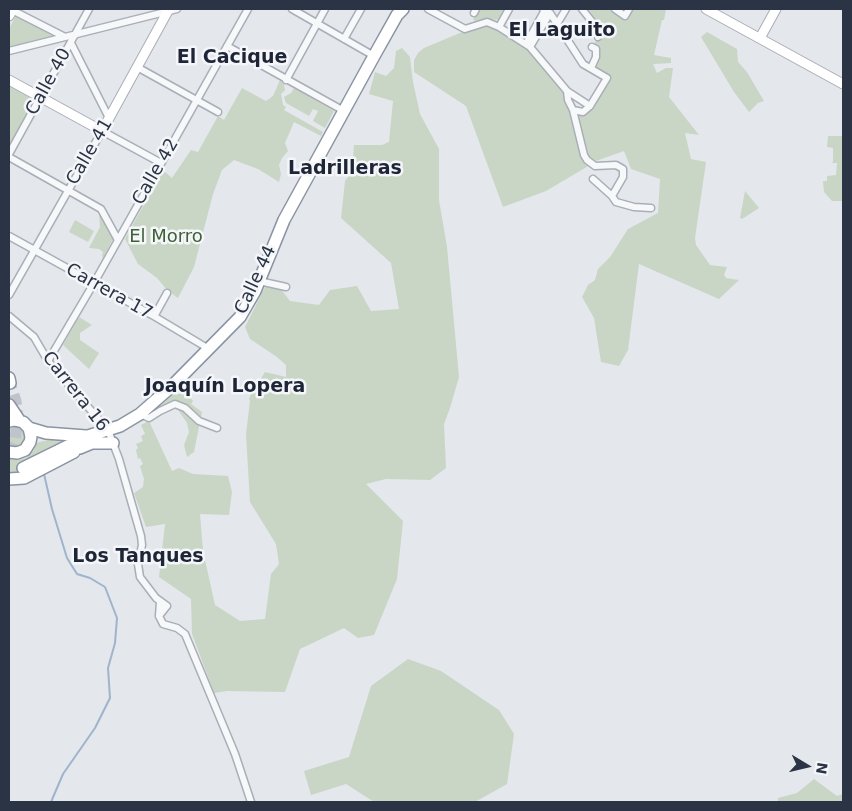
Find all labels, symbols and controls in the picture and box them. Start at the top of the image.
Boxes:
district label: El Laguito [509,20,615,42]
street label: Calle 40 [22,45,76,119]
district label: El Cacique [177,47,287,69]
street label: Calle 41 [62,115,118,189]
street label: Calle 42 [128,135,184,209]
district label: Ladrilleras [288,158,402,180]
park label: El Morro [129,226,203,248]
street label: Calle 44 [231,242,281,318]
street label: Carrera 17 [62,259,156,325]
street label: Carrera 16 [37,348,113,436]
district label: Joaquín Lopera [145,376,305,398]
district label: Los Tanques [72,546,204,568]
north arrow [782,741,832,791]
text: N [813,761,831,775]

